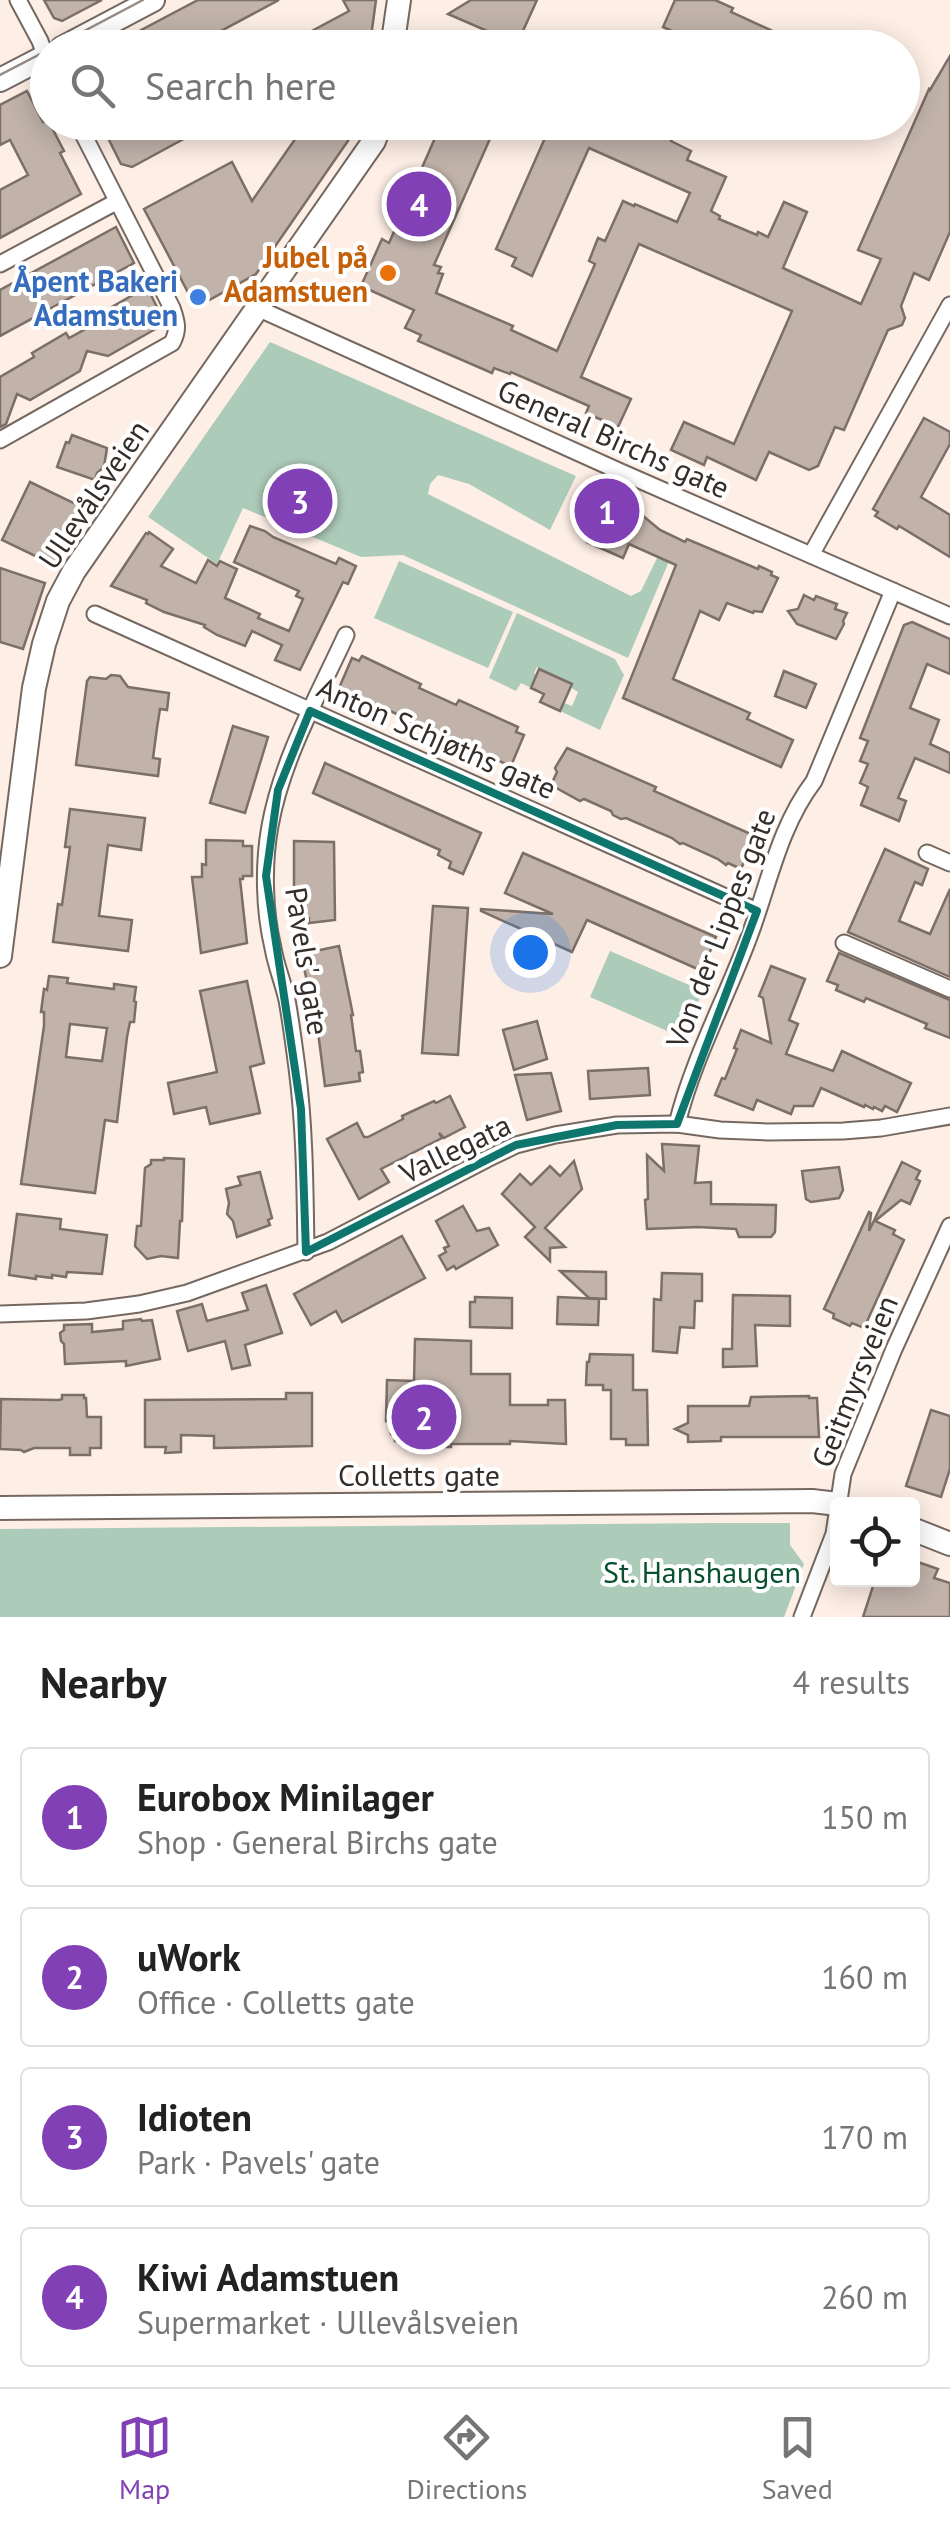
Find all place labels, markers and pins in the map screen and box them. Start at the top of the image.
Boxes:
pin: 4 [386,166,452,242]
place label: Jubel på Adamstuen [224,237,368,310]
place label: Åpent Bakeri Adamstuen [13,261,178,334]
marker: Jubel på Adamstuen [377,262,399,284]
marker: Åpent Bakeri Adamstuen [187,286,209,308]
pin: 3 [268,464,332,538]
pin: 1 [574,474,640,548]
pin: 2 [392,1380,456,1454]

